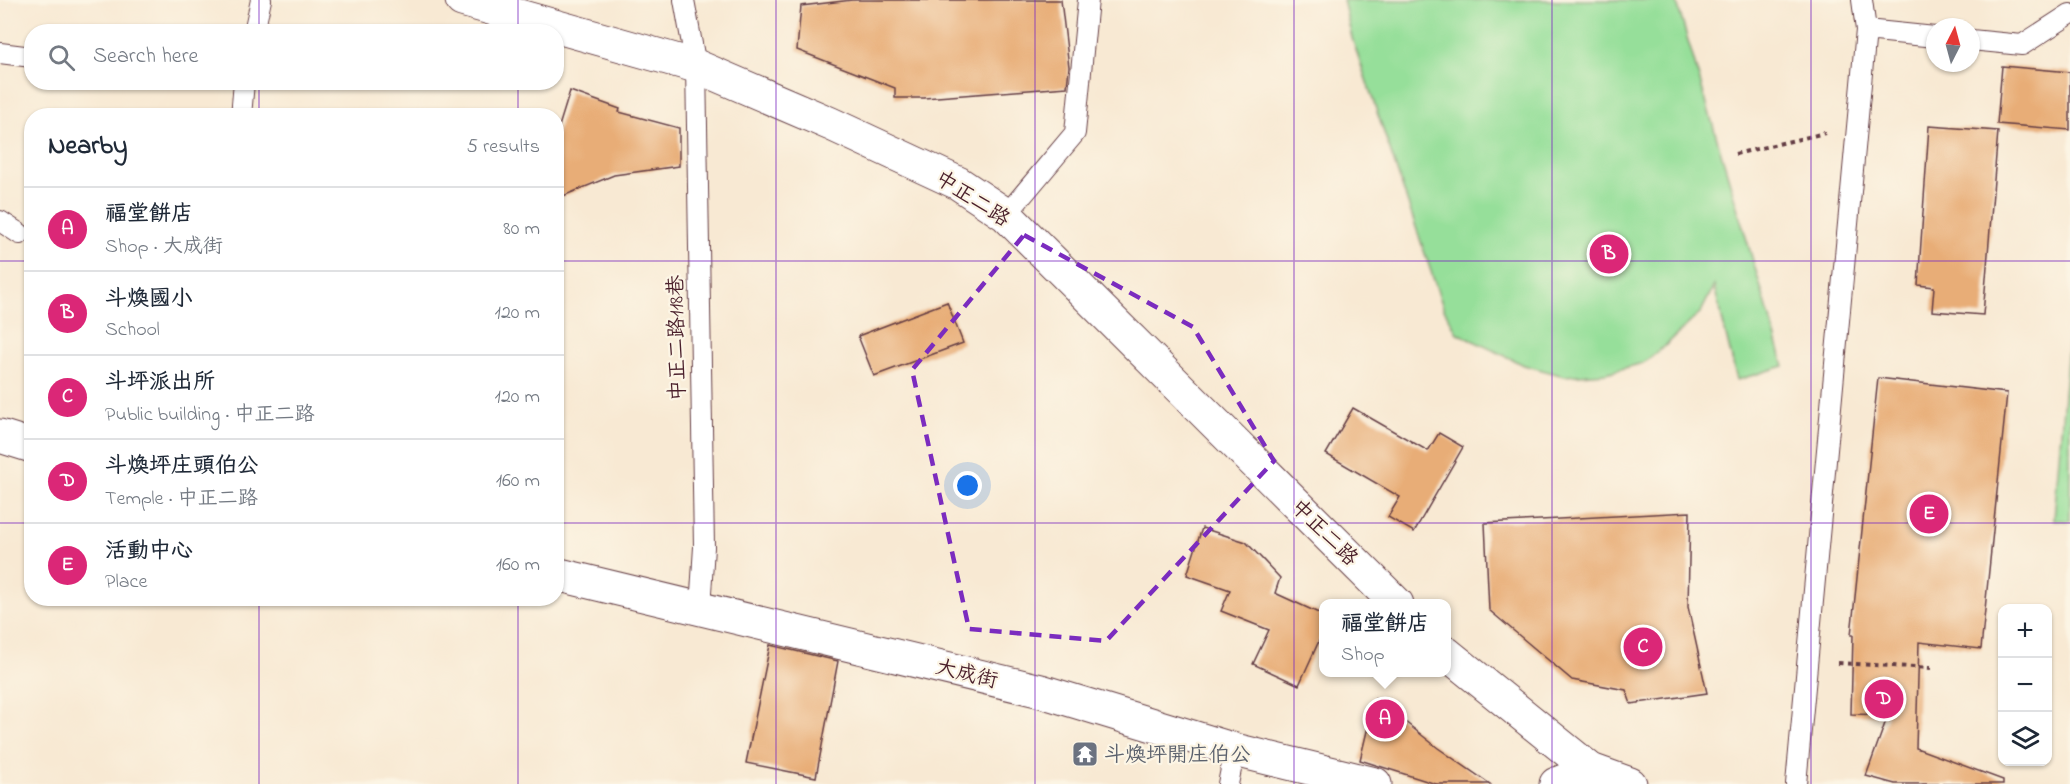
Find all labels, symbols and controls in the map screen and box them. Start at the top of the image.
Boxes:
north arrow [1926,18,1980,72]
search box [24,24,564,90]
icon: search [45,41,78,74]
text: Search here [93,41,198,73]
text: Nearby [48,128,127,166]
text: 5 results [467,133,540,162]
street label: 中正二路 [929,164,1015,235]
text: 福堂餅店 [105,199,193,231]
text: A [61,215,74,244]
text: 80 m [503,215,540,244]
pin: B [1590,232,1628,276]
text: Shop · 大成街 [105,233,223,262]
street label: 中正二路118巷 [662,275,694,401]
text: 斗煥國小 [105,284,193,316]
text: B [61,299,74,328]
text: 120 m [495,299,540,328]
text: School [105,316,160,345]
text: 斗坪派出所 [105,367,215,399]
text: C [62,383,73,412]
text: 120 m [495,383,540,412]
text: Public building · 中正二路 [105,401,314,430]
text: 斗煥坪庄頭伯公 [105,451,259,483]
text: D [60,467,75,496]
text: 160 m [496,467,540,496]
your location [953,471,982,500]
text: Temple · 中正二路 [105,485,258,514]
pin: E [1910,492,1948,536]
street label: 中正二路 [1283,493,1364,574]
text: 活動中心 [105,536,193,568]
text: E [61,551,74,580]
text: 160 m [496,551,540,580]
text: Place [105,568,147,597]
popup [1319,599,1451,677]
map controls [1998,604,2052,766]
button: + [1998,604,2052,658]
text: 福堂餅店 [1341,609,1429,641]
pin: C [1624,624,1662,670]
text: Shop [1341,641,1385,670]
street label: 大成街 [932,653,1001,697]
button: − [1998,658,2052,712]
pin: D [1864,676,1904,722]
pin: A [1366,696,1404,742]
button: layers [1998,712,2052,766]
temple icon: 斗煥坪開庄伯公 [1070,739,1100,769]
place label: 斗煥坪開庄伯公 [1104,741,1251,771]

